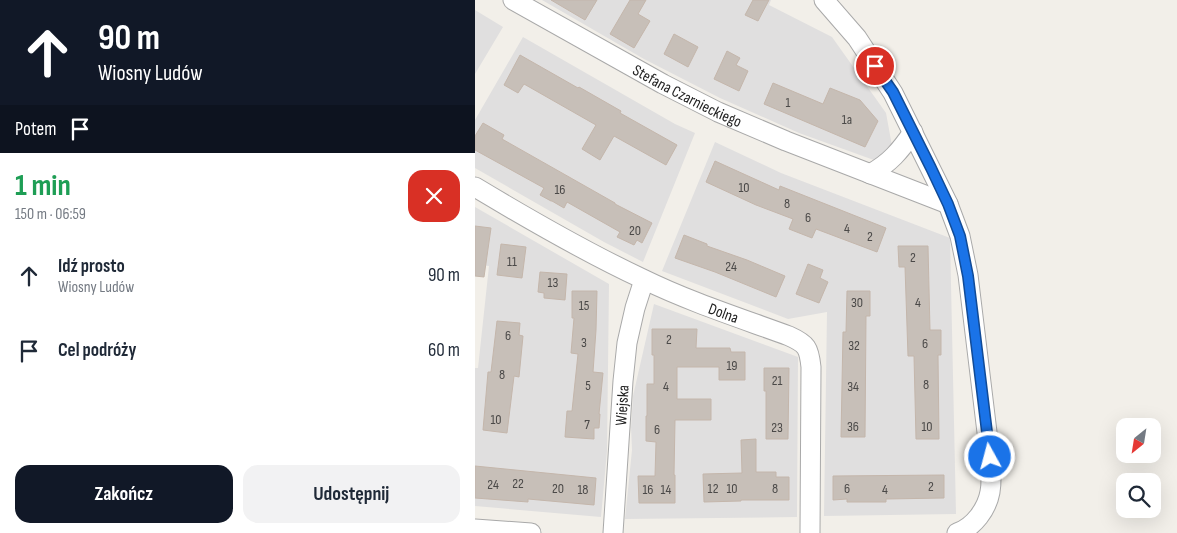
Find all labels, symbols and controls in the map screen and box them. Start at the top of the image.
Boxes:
text: 90 m [98,17,160,60]
icon: ahead [15,20,80,85]
pin [854,45,896,87]
icon: arrive [861,52,889,80]
text: Wiosny Ludów [98,60,203,87]
street label: Stefana Czarnieckiego [629,61,744,132]
house number: 1 [786,94,791,111]
house number: 1a [842,111,852,128]
icon: arrive [66,115,94,143]
text: Potem [15,118,56,141]
text: 1 min [15,168,71,204]
button: close [408,170,460,222]
house number: 10 [738,179,750,196]
house number: 16 [554,181,566,198]
house number: 8 [784,195,790,212]
text: 150 m · 06:59 [15,205,86,224]
house number: 6 [805,209,811,226]
house number: 4 [844,220,850,237]
house number: 20 [629,222,641,239]
house number: 2 [867,228,873,245]
house number: 2 [910,249,916,266]
house number: 11 [507,253,517,270]
text: Idź prosto [58,255,125,278]
house number: 24 [725,258,737,275]
icon: ahead [15,262,43,290]
text: 90 m [428,264,460,287]
house number: 13 [548,274,559,291]
text: Wiosny Ludów [58,278,134,297]
house number: 30 [851,294,863,311]
house number: 4 [915,294,921,311]
house number: 15 [579,297,590,314]
street label: Dolna [706,300,741,328]
house number: 6 [505,327,511,344]
house number: 2 [666,331,672,348]
house number: 3 [581,334,587,351]
house number: 6 [922,335,928,352]
icon: arrive [15,337,43,365]
house number: 32 [848,337,860,354]
text: Cel podróży [58,339,136,362]
text: 60 m [428,339,460,362]
house number: 19 [726,357,738,374]
house number: 8 [499,366,505,383]
house number: 21 [772,372,782,389]
house number: 8 [923,376,929,393]
house number: 5 [585,377,591,394]
house number: 4 [663,378,669,395]
house number: 34 [847,378,859,395]
street label: Wiejska [612,384,634,426]
house number: 10 [490,411,502,428]
house number: 7 [584,416,590,433]
house number: 36 [847,418,859,435]
house number: 10 [921,418,933,435]
north arrow [1116,418,1161,462]
map controls [1116,418,1161,518]
house number: 23 [771,419,783,436]
house number: 6 [654,421,660,438]
position arrow [963,430,1015,482]
button: Zakończ [15,465,233,523]
button: Udostępnij [243,465,460,523]
button: search [1116,473,1161,518]
house number: 22 [512,475,524,492]
house number: 24 [487,476,499,493]
house number: 2 [928,478,934,495]
house number: 20 [552,480,564,497]
house number: 12 [708,480,719,497]
house number: 10 [726,480,738,497]
house number: 8 [772,480,778,497]
house number: 6 [844,480,850,497]
house number: 18 [577,481,589,498]
house number: 16 [642,481,654,498]
house number: 14 [661,481,672,498]
house number: 4 [882,481,888,498]

